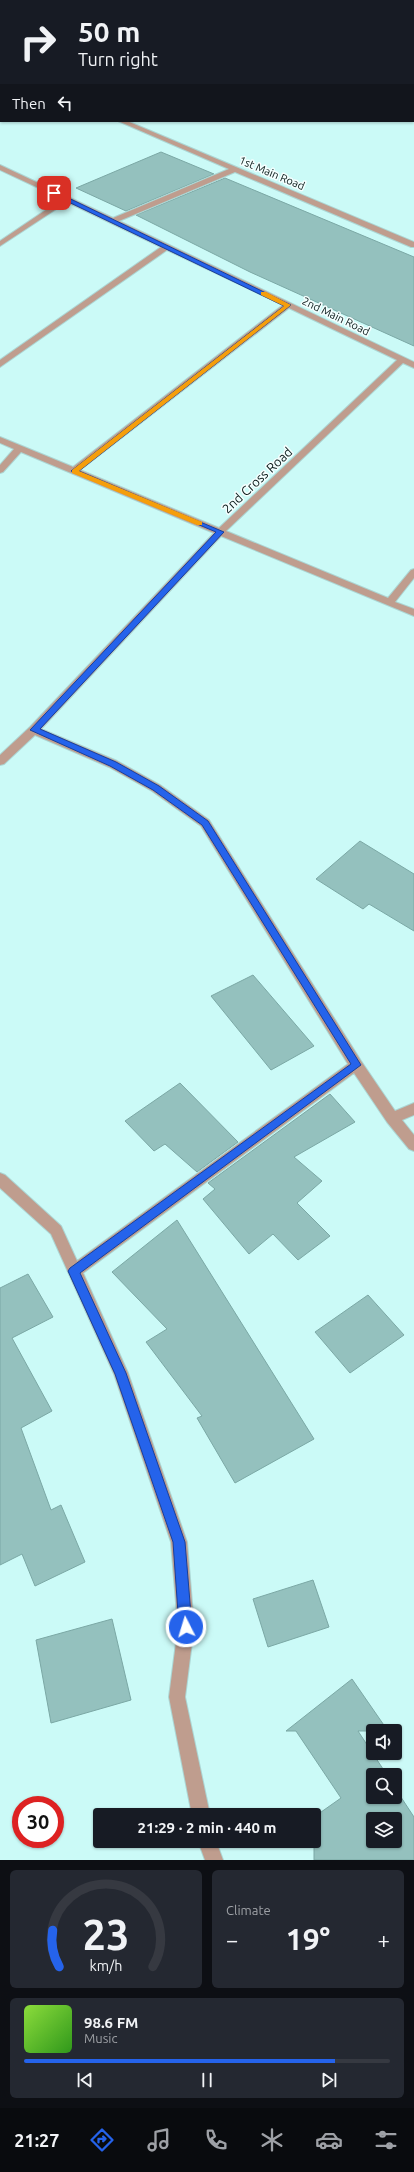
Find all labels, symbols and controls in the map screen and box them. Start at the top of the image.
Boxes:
icon: right [12,16,64,68]
text: 50 m [78,16,140,47]
text: Turn right [78,49,158,69]
icon: left [54,92,76,114]
text: Then [12,95,46,112]
street label: 1st Main Road [237,154,307,192]
pin [37,176,71,210]
icon: arrive [43,182,65,204]
street label: 2nd Main Road [300,295,372,337]
street label: 2nd Cross Road [219,444,295,516]
position arrow [165,1606,207,1648]
map controls [366,1724,402,1848]
button: sound [366,1724,402,1760]
button: search [366,1768,402,1804]
speed limit sign: 30 [12,1796,64,1848]
button: layers [366,1812,402,1848]
text: 21:29 · 2 min · 440 m [138,1819,276,1836]
text: Climate [226,1903,271,1917]
text: 23 [83,1911,129,1958]
text: 19° [286,1922,330,1956]
text: − [226,1927,238,1952]
text: + [378,1927,390,1952]
text: km/h [90,1958,122,1974]
text: 98.6 FM [84,2014,138,2031]
text: Music [84,2031,118,2045]
icon: previous [74,2069,96,2091]
icon: pause [196,2069,218,2091]
icon: next [318,2069,340,2091]
icon: directions [88,2126,116,2154]
icon: music [145,2126,173,2154]
icon: phone [202,2126,230,2154]
icon: climate [258,2126,286,2154]
icon: car [315,2126,343,2154]
icon: filters [372,2126,400,2154]
text: 21:27 [14,2130,59,2150]

